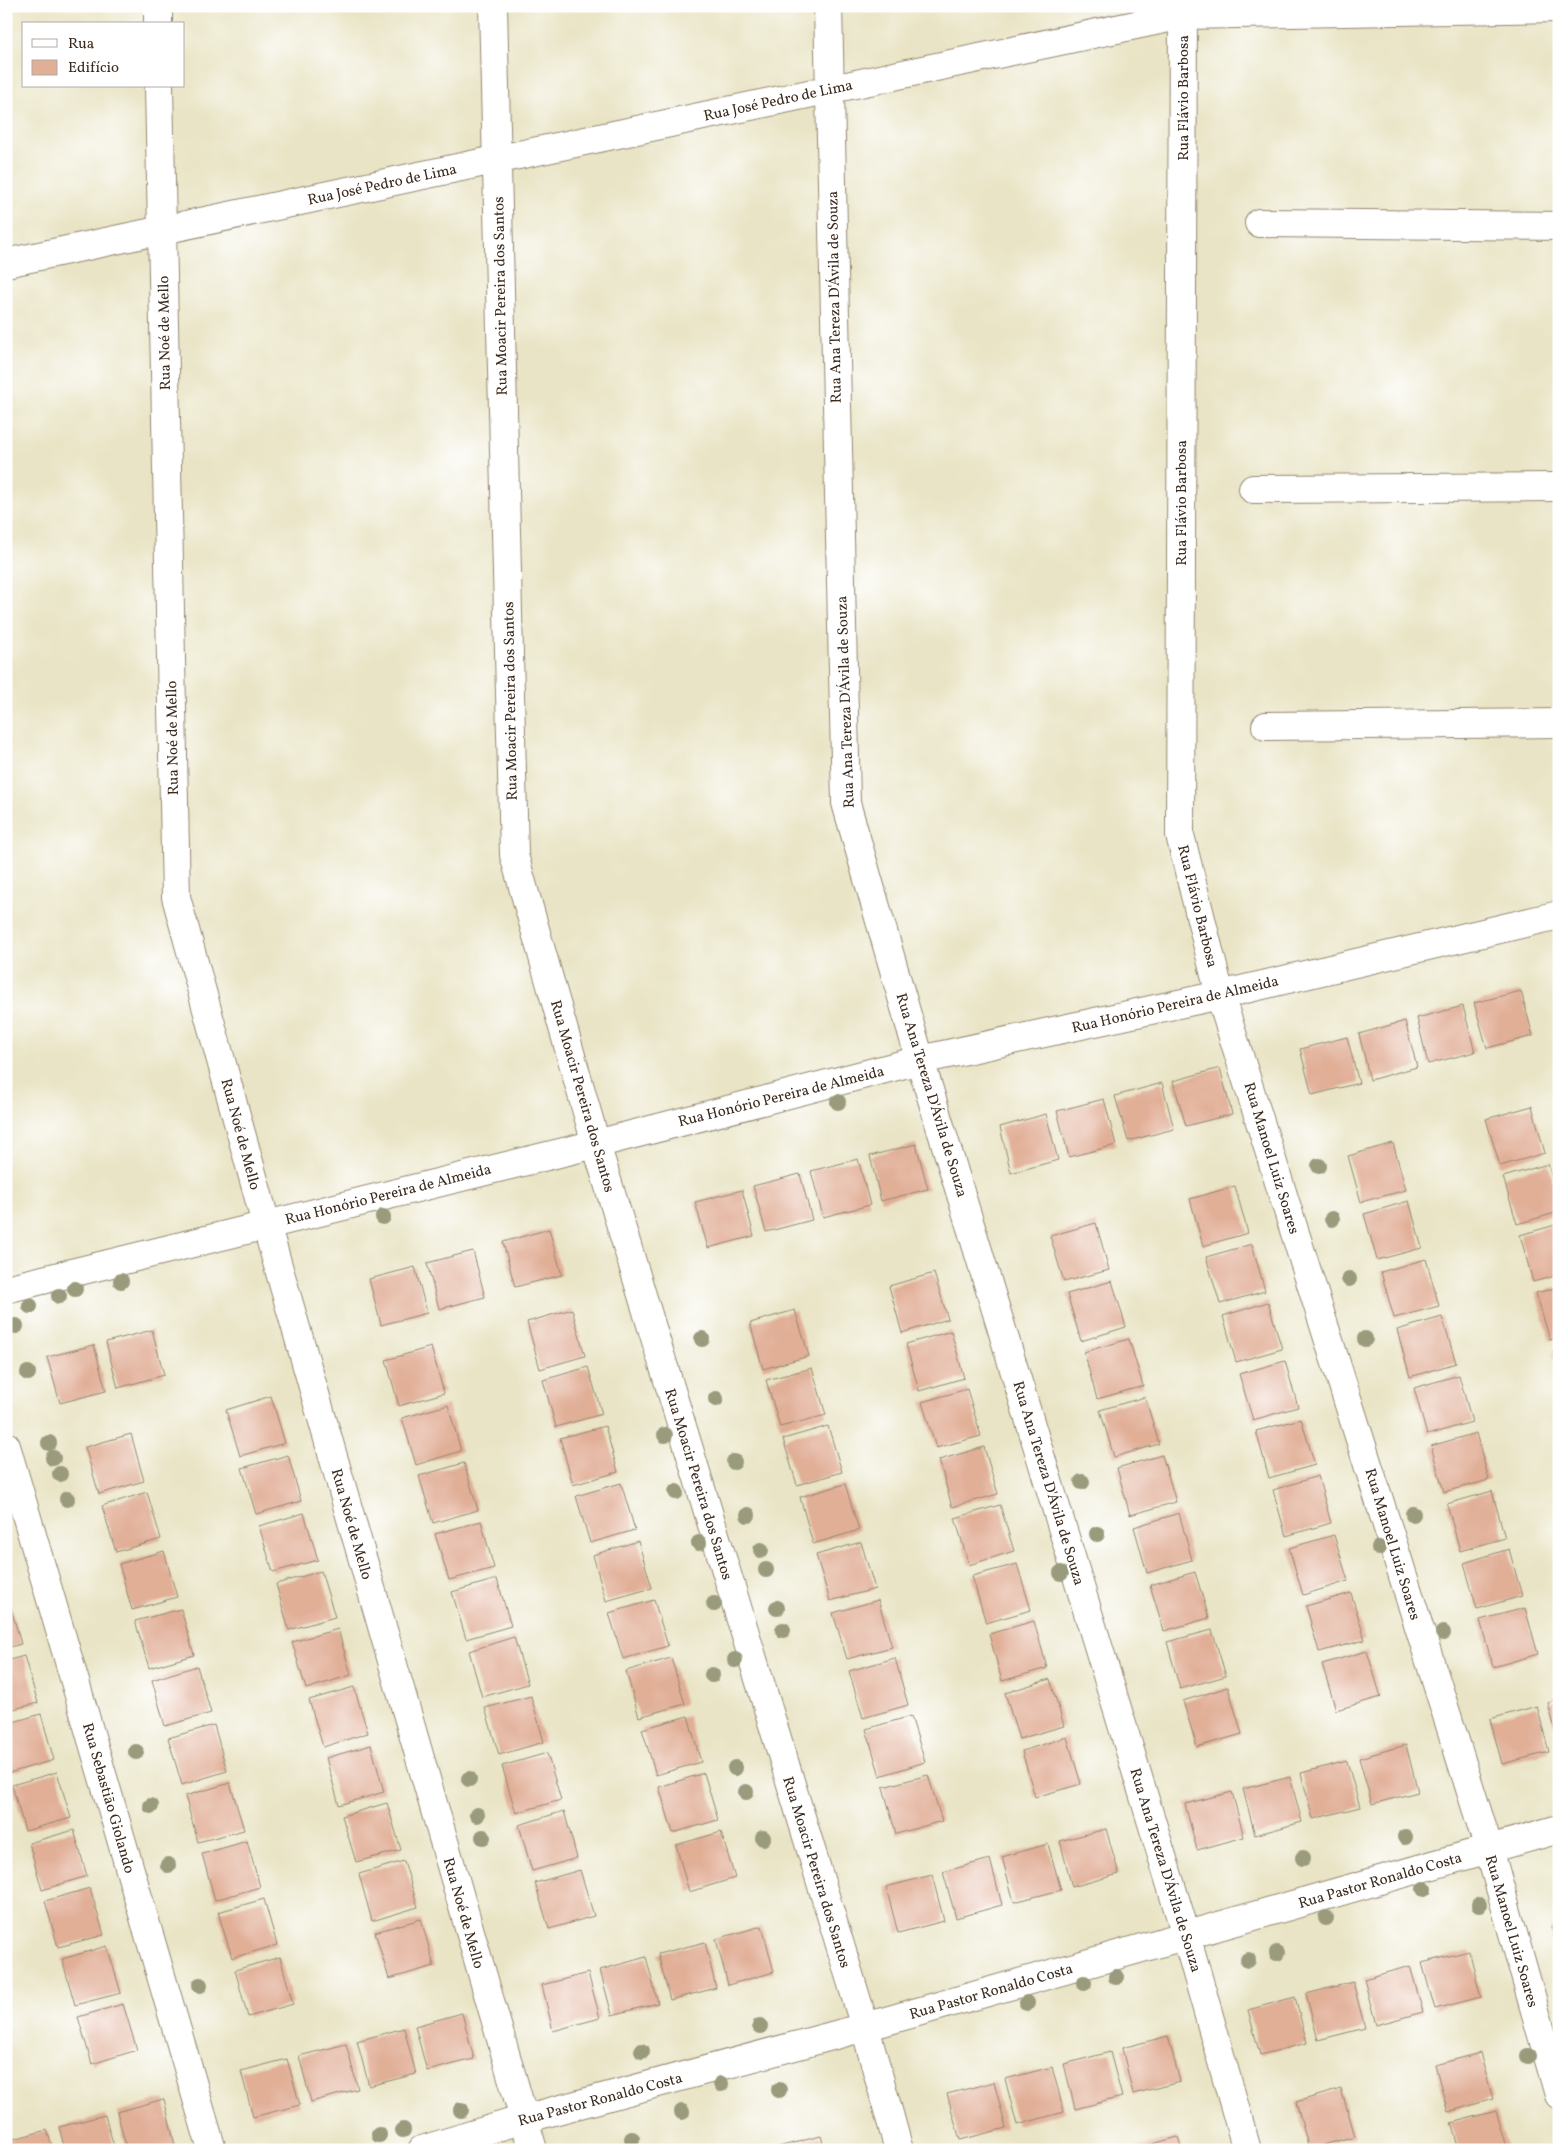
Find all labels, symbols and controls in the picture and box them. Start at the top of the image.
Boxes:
legend [22,22,185,88]
text: Rua [68,34,94,55]
street label: Rua Flávio Barbosa [1174,35,1195,161]
text: Edifício [68,58,119,79]
street label: Rua José Pedro de Lima [702,75,855,128]
street label: Rua José Pedro de Lima [306,159,459,212]
street label: Rua Ana Tereza D'Ávila de Souza [823,191,848,403]
street label: Rua Moacir Pereira dos Santos [489,196,514,396]
street label: Rua Noé de Mello [154,275,177,391]
street label: Rua Flávio Barbosa [1172,440,1193,566]
street label: Rua Ana Tereza D'Ávila de Souza [832,595,861,809]
street label: Rua Moacir Pereira dos Santos [499,601,524,801]
street label: Rua Noé de Mello [162,680,185,796]
street label: Rua Flávio Barbosa [1171,843,1222,970]
street label: Rua Honório Pereira de Almeida [1070,971,1281,1040]
street label: Rua Ana Tereza D'Ávila de Souza [889,991,972,1200]
street label: Rua Moacir Pereira dos Santos [544,998,619,1195]
street label: Rua Honório Pereira de Almeida [676,1062,887,1133]
street label: Rua Noé de Mello [215,1076,265,1193]
street label: Rua Manoel Luiz Soares [1237,1080,1304,1237]
street label: Rua Honório Pereira de Almeida [283,1160,494,1231]
street label: Rua Ana Tereza D'Ávila de Souza [1006,1379,1089,1588]
street label: Rua Moacir Pereira dos Santos [658,1386,737,1583]
street label: Rua Noé de Mello [325,1466,376,1582]
street label: Rua Manoel Luiz Soares [1358,1466,1425,1623]
street label: Rua Sebastião Giolando [76,1721,139,1876]
street label: Rua Ana Tereza D'Ávila de Souza [1123,1766,1206,1975]
street label: Rua Moacir Pereira dos Santos [776,1774,855,1971]
street label: Rua Pastor Ronaldo Costa [1296,1848,1465,1915]
street label: Rua Manoel Luiz Soares [1479,1853,1542,2010]
street label: Rua Noé de Mello [437,1855,488,1971]
street label: Rua Pastor Ronaldo Costa [907,1959,1076,2026]
street label: Rua Pastor Ronaldo Costa [516,2068,685,2133]

